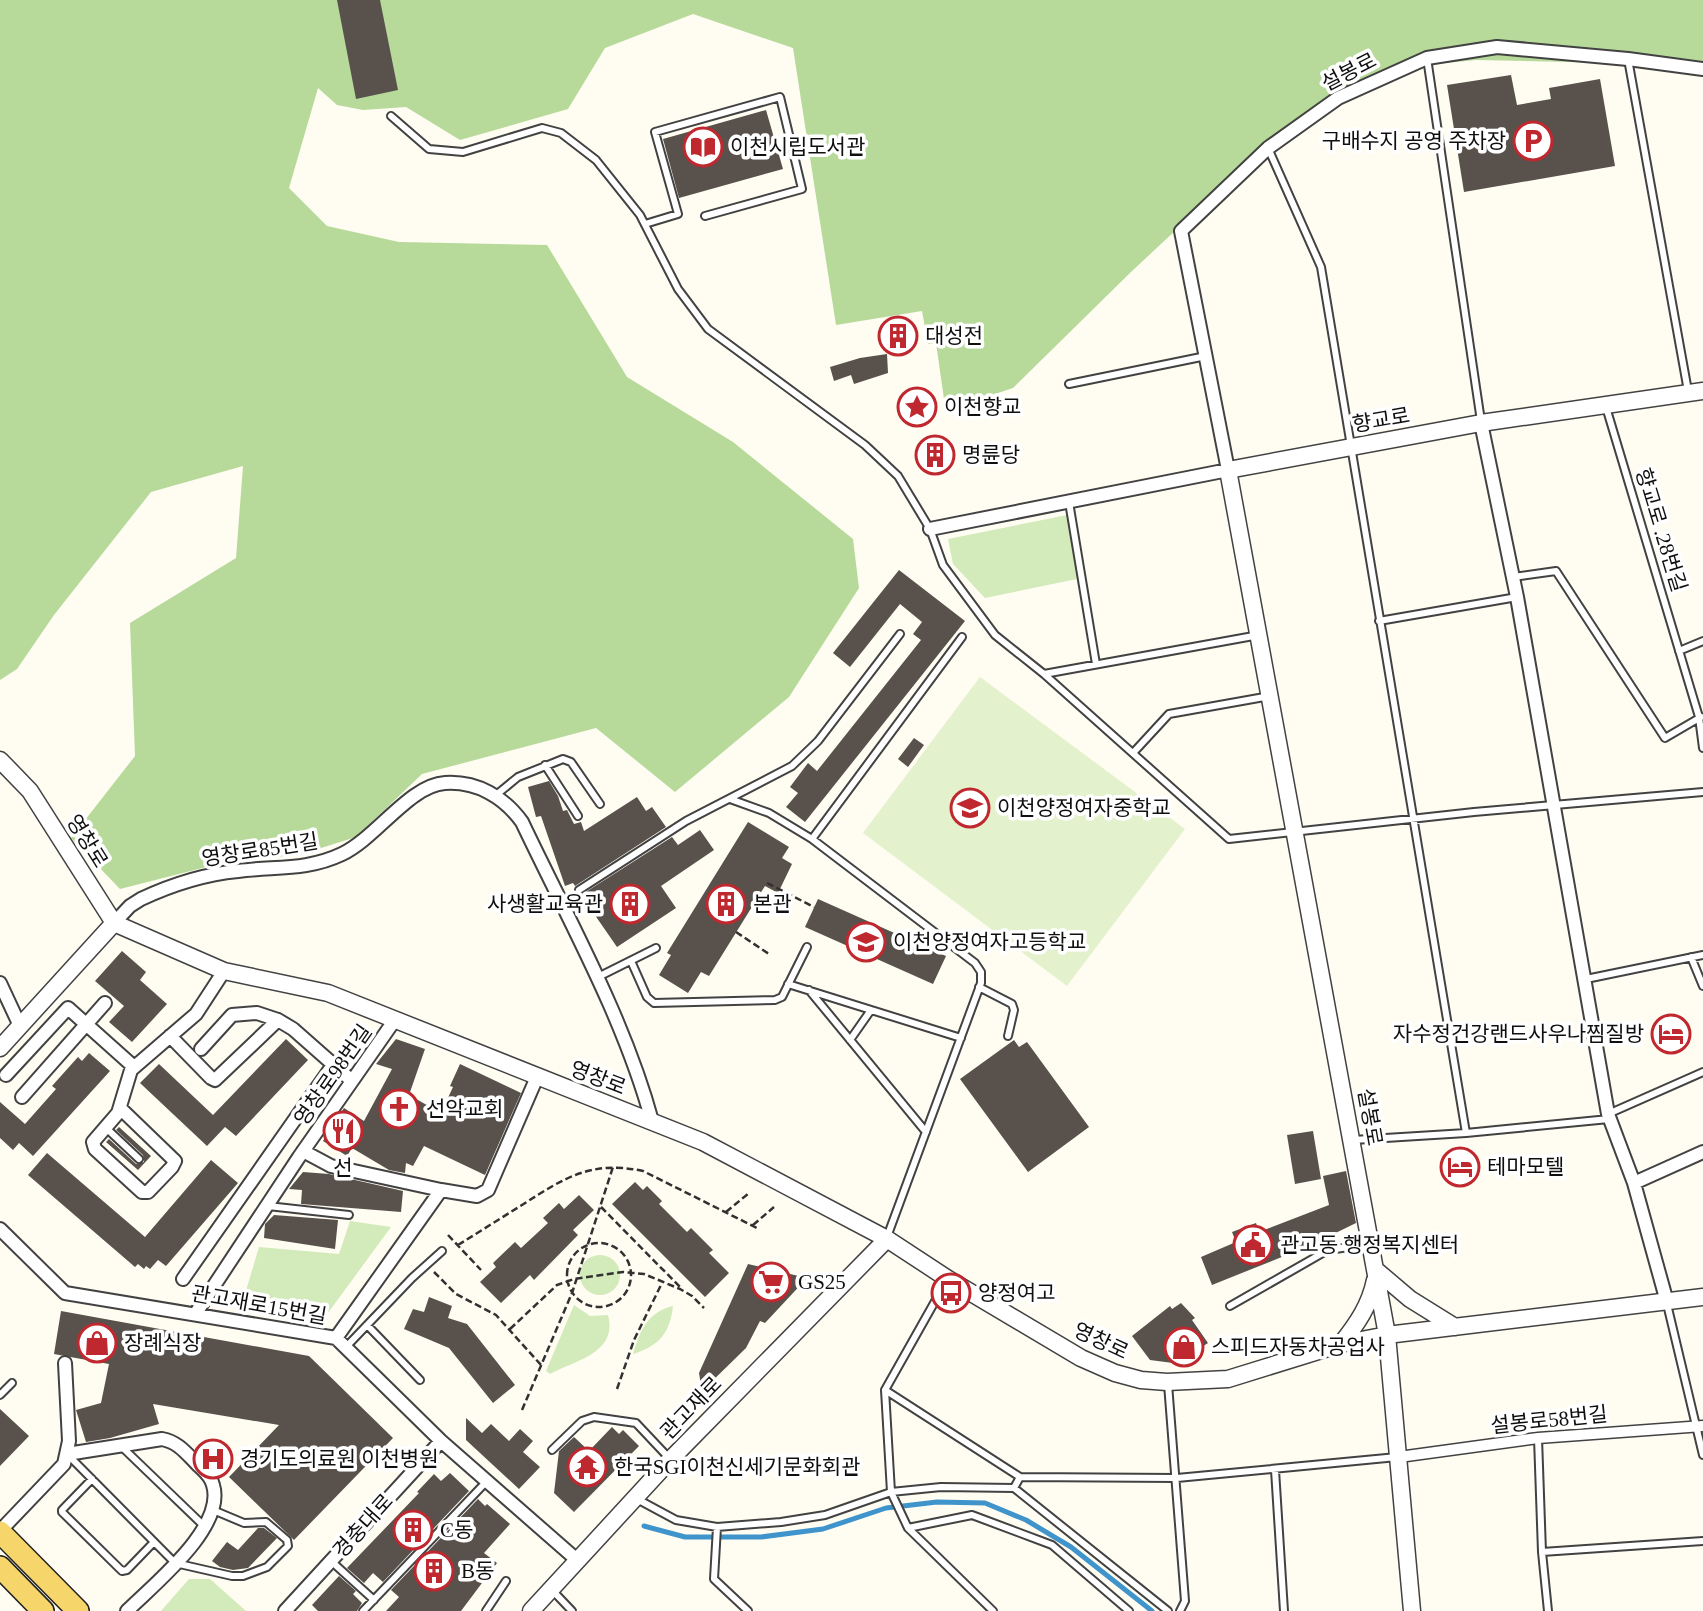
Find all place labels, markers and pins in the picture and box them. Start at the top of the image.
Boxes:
parking icon: 구배수지 공영 주차장 [1512,120,1554,162]
library icon: 이천시립도서관 [682,126,724,168]
place label: 구배수지 공영 주차장 [1322,129,1506,153]
place label: 이천시립도서관 [730,135,865,159]
building icon: 대성전 [877,315,919,357]
place label: 대성전 [925,324,983,348]
place icon: 이천향교 [896,386,938,428]
place label: 이천향교 [944,395,1021,419]
building icon: 명륜당 [914,434,956,476]
place label: 명륜당 [962,443,1020,467]
school or university icon: 이천양정여자중학교 [949,787,991,829]
place label: 이천양정여자중학교 [997,796,1171,820]
building icon: 사생활교육관 [609,883,651,925]
building icon: 본관 [705,883,747,925]
place label: 사생활교육관 [487,892,603,916]
place label: 본관 [753,892,792,916]
school or university icon: 이천양정여자고등학교 [845,921,887,963]
place label: 이천양정여자고등학교 [893,930,1086,954]
hotel icon: 자수정건강랜드사우나찜질방 [1650,1013,1692,1055]
place label: 자수정건강랜드사우나찜질방 [1393,1022,1644,1046]
church icon: 선악교회 [378,1088,420,1130]
place label: 선악교회 [426,1097,503,1121]
restaurant icon: 선 [322,1110,364,1152]
hotel icon: 테마모텔 [1439,1146,1481,1188]
place label: 테마모텔 [1487,1155,1564,1179]
place label: 선 [333,1156,353,1180]
public building icon: 관고동 행정복지센터 [1232,1224,1274,1266]
place label: 관고동 행정복지센터 [1280,1233,1459,1257]
supermarket icon: GS25 [750,1261,792,1303]
place label: GS25 [798,1270,846,1294]
bus stop icon: 양정여고 [930,1272,972,1314]
place label: 양정여고 [978,1281,1055,1305]
shop icon: 장례식장 [76,1322,118,1364]
shop icon: 스피드자동차공업사 [1163,1326,1205,1368]
place label: 장례식장 [124,1331,201,1355]
place label: 스피드자동차공업사 [1211,1335,1385,1359]
hospital icon: 경기도의료원 이천병원 [192,1438,234,1480]
temple icon: 한국SGI이천신세기문화회관 [566,1446,608,1488]
place label: 경기도의료원 이천병원 [240,1447,438,1471]
place label: 한국SGI이천신세기문화회관 [614,1455,860,1479]
building icon: C동 [392,1509,434,1551]
place label: C동 [440,1518,473,1542]
building icon: B동 [413,1550,455,1592]
place label: B동 [461,1559,494,1583]

